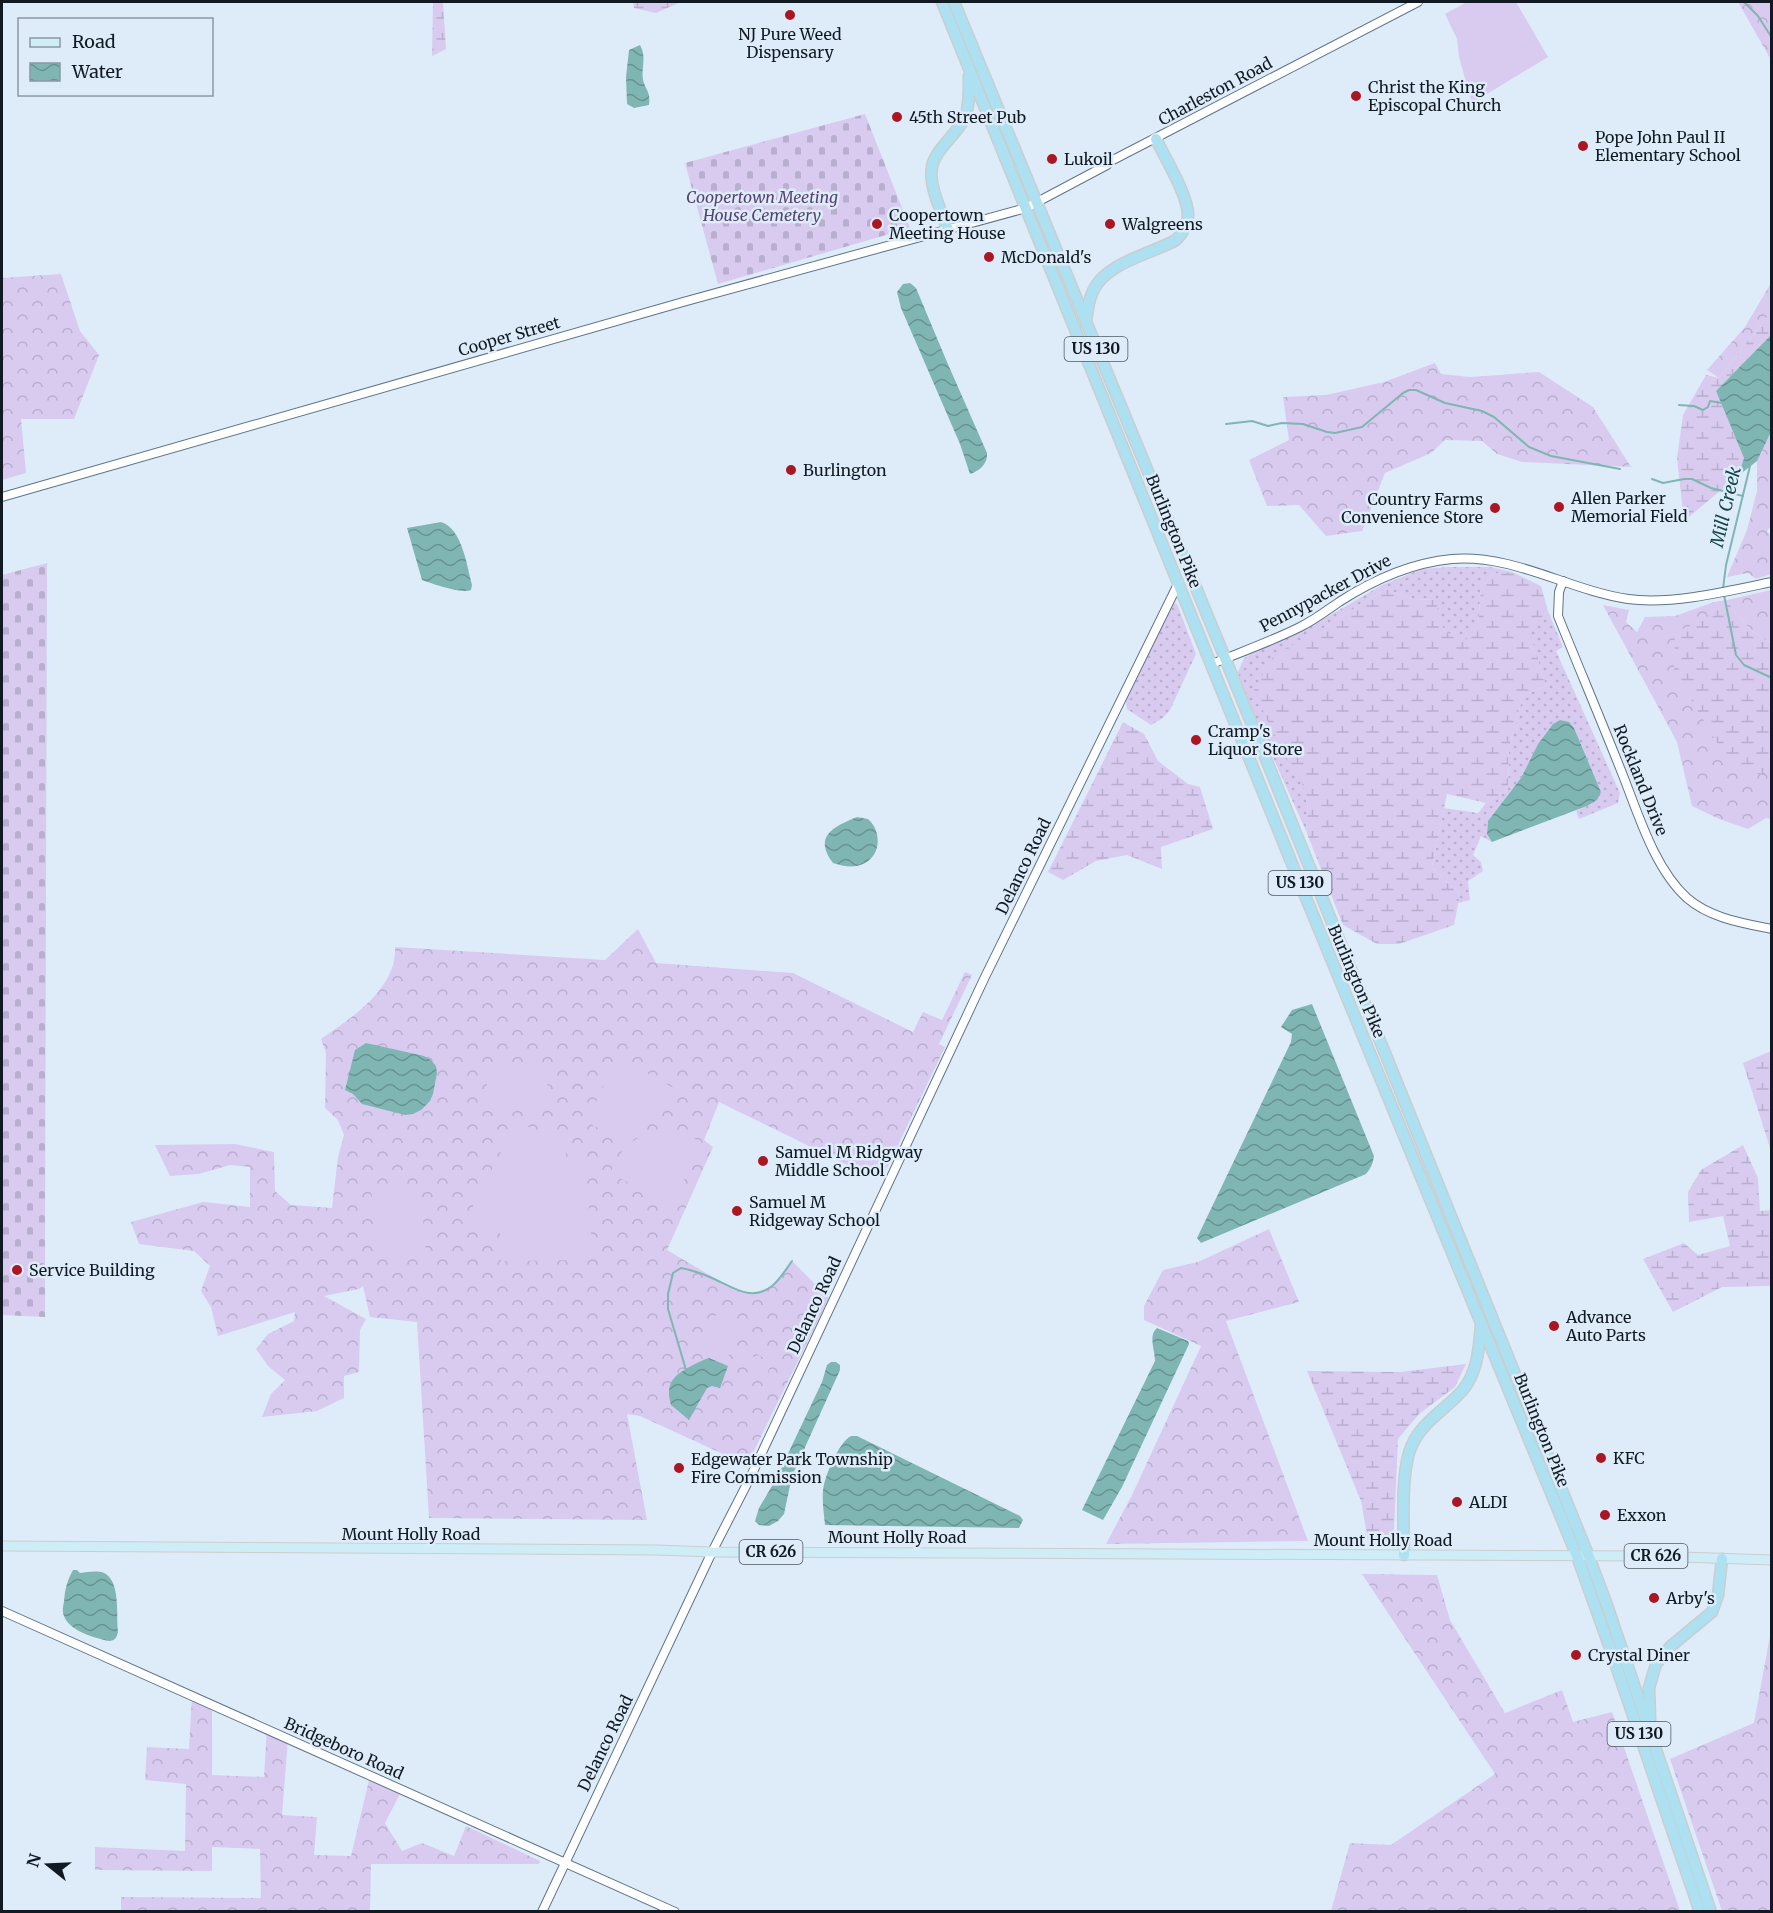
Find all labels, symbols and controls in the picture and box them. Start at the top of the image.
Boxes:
marker: NJ Pure Weed Dispensary [783,8,797,22]
legend [18,18,213,96]
place label: NJ Pure Weed Dispensary [738,24,842,62]
text: Road [72,30,116,53]
street label: Charleston Road [1155,52,1276,129]
text: Water [71,60,123,83]
place label: Christ the King Episcopal Church [1368,77,1502,115]
marker: Christ the King Episcopal Church [1349,89,1363,103]
place label: 45th Street Pub [909,107,1026,127]
marker: 45th Street Pub [890,110,904,124]
place label: Pope John Paul II Elementary School [1595,127,1741,165]
marker: Pope John Paul II Elementary School [1576,139,1590,153]
place label: Lukoil [1064,149,1113,169]
marker: Lukoil [1045,152,1059,166]
park label: Coopertown Meeting House Cemetery [686,187,838,225]
place label: Coopertown Meeting House [889,205,1005,243]
place label: Walgreens [1121,214,1203,234]
marker: Coopertown Meeting House [870,217,884,231]
marker: Walgreens [1103,217,1117,231]
place label: McDonald's [1001,247,1091,267]
marker: McDonald's [982,250,996,264]
street label: Cooper Street [456,312,563,360]
road number: US 130 [1064,337,1128,361]
place label: Burlington [803,460,887,480]
marker: Burlington [784,463,798,477]
water label: Mill Creek [1705,464,1746,550]
street label: Burlington Pike [1142,471,1206,591]
place label: Allen Parker Memorial Field [1570,488,1688,526]
place label: Country Farms Convenience Store [1341,489,1483,527]
marker: Allen Parker Memorial Field [1552,500,1566,514]
marker: Country Farms Convenience Store [1488,501,1502,515]
street label: Pennypacker Drive [1256,550,1394,636]
place label: Cramp's Liquor Store [1208,721,1302,759]
street label: Rockland Drive [1610,722,1672,838]
marker: Cramp's Liquor Store [1189,733,1203,747]
street label: Delanco Road [991,814,1055,917]
road number: US 130 [1268,871,1332,895]
street label: Burlington Pike [1324,921,1390,1041]
place label: Samuel M Ridgway Middle School [775,1142,923,1180]
marker: Samuel M Ridgway Middle School [756,1154,770,1168]
place label: Samuel M Ridgeway School [749,1192,880,1230]
marker: Samuel M Ridgeway School [730,1204,744,1218]
street label: Delanco Road [783,1253,845,1357]
place label: Service Building [29,1260,155,1280]
marker: Service Building [10,1263,24,1277]
place label: Advance Auto Parts [1565,1307,1646,1345]
marker: Advance Auto Parts [1547,1319,1561,1333]
street label: Burlington Pike [1510,1370,1574,1490]
place label: KFC [1613,1448,1645,1468]
place label: Edgewater Park Township Fire Commission [691,1449,893,1487]
marker: KFC [1594,1451,1608,1465]
marker: Edgewater Park Township Fire Commission [672,1461,686,1475]
place label: ALDI [1468,1492,1508,1512]
marker: ALDI [1450,1495,1464,1509]
place label: Exxon [1617,1505,1667,1525]
marker: Exxon [1598,1508,1612,1522]
street label: Mount Holly Road [342,1524,481,1544]
street label: Mount Holly Road [828,1527,967,1547]
street label: Mount Holly Road [1314,1530,1453,1550]
road number: CR 626 [740,1540,802,1564]
road number: CR 626 [1624,1544,1688,1568]
place label: Arby's [1665,1588,1715,1608]
marker: Arby's [1647,1591,1661,1605]
place label: Crystal Diner [1588,1645,1690,1665]
marker: Crystal Diner [1569,1648,1583,1662]
street label: Delanco Road [573,1691,637,1794]
street label: Bridgeboro Road [281,1713,407,1783]
road number: US 130 [1608,1722,1670,1746]
north arrow [18,1835,78,1895]
text: N [22,1851,45,1869]

